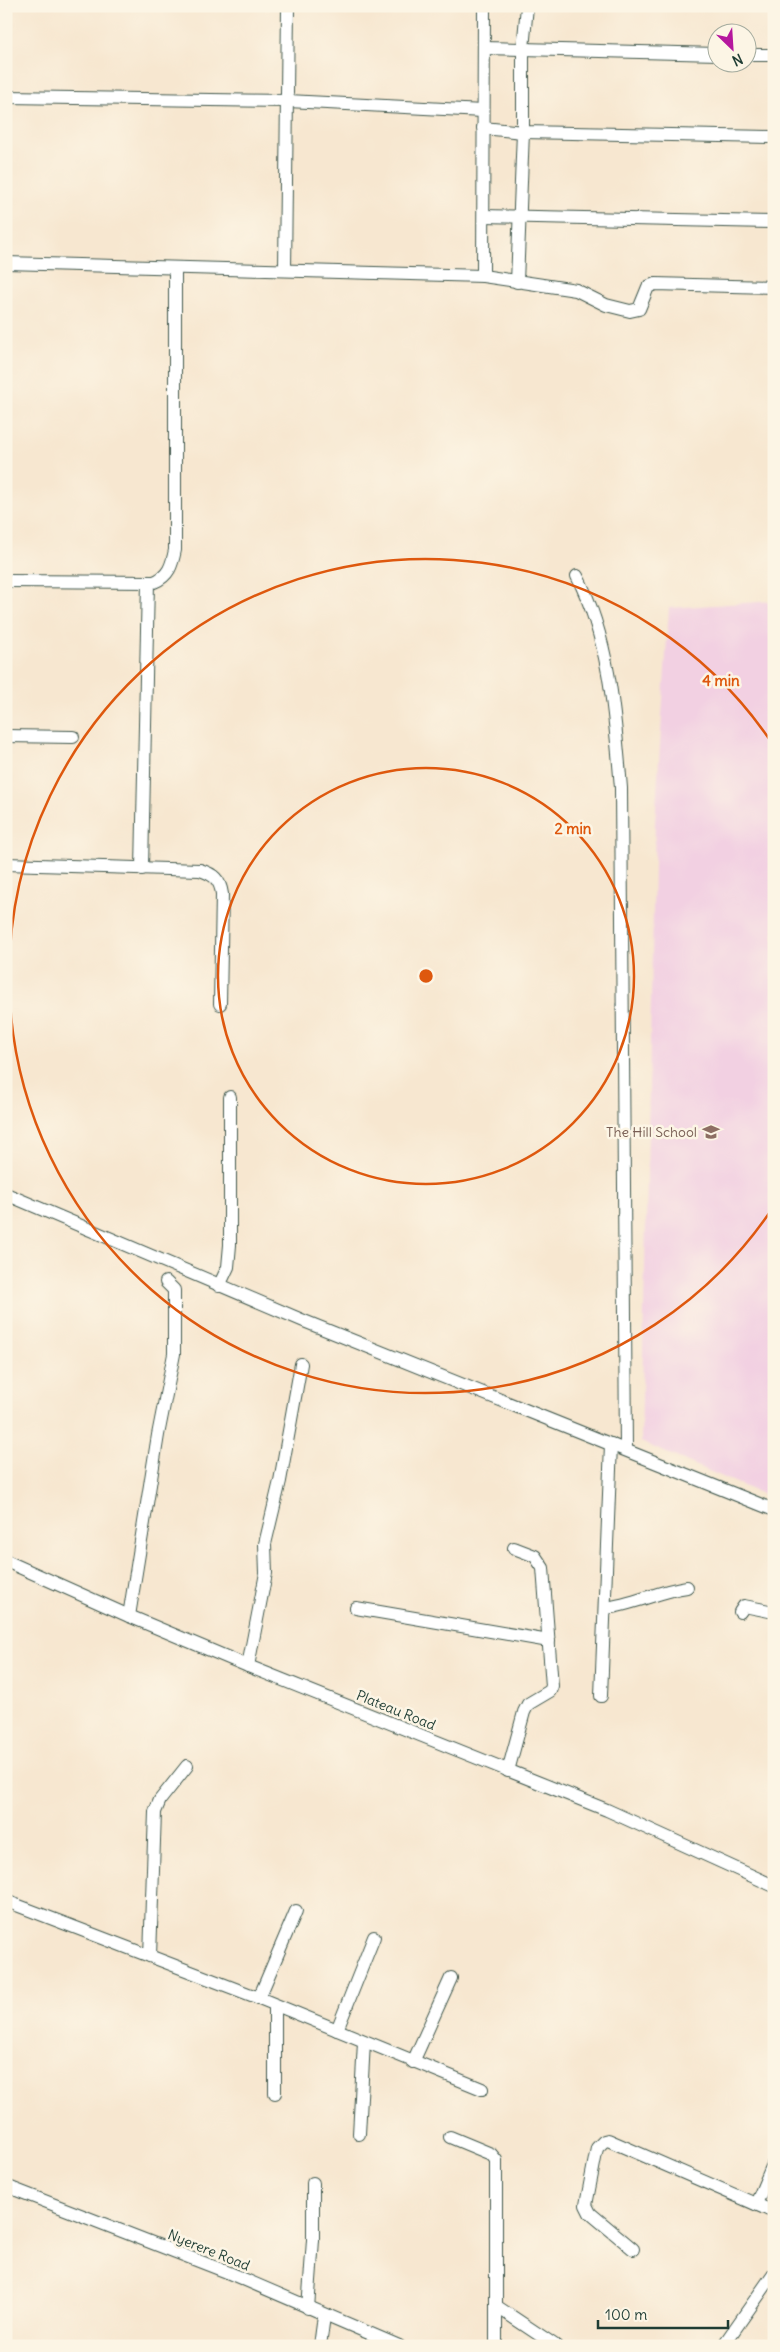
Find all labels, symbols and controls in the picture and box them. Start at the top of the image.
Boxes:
north arrow [708,22,758,72]
text: N [729,50,746,70]
text: 4 min [702,671,740,690]
text: 2 min [555,819,592,838]
centre of rings [417,967,435,985]
school or university icon: The Hill School [701,1122,721,1142]
place label: The Hill School [606,1123,697,1141]
street label: Plateau Road [354,1686,438,1734]
street label: Nyerere Road [165,2225,253,2275]
scale bar [598,2297,728,2329]
text: 100 m [605,2305,647,2324]

